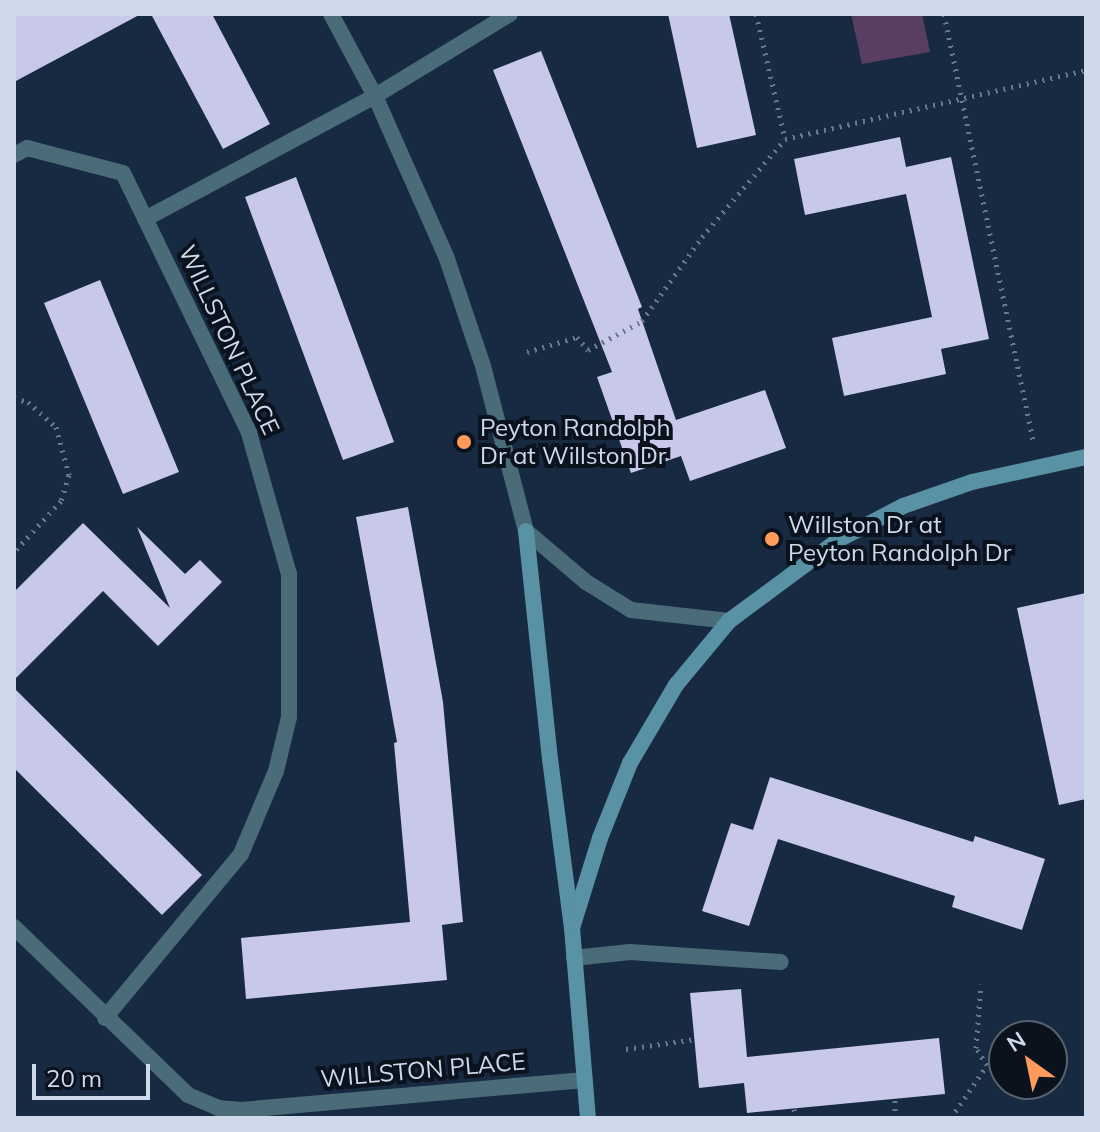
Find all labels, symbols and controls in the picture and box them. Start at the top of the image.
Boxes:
street label: WILLSTON PLACE [173,241,285,439]
place label: Peyton Randolph Dr at Willston Dr [480,414,671,470]
marker: Peyton Randolph Dr at Willston Dr [455,433,473,451]
place label: Willston Dr at Peyton Randolph Dr [788,511,1011,567]
marker: Willston Dr at Peyton Randolph Dr [763,530,781,548]
north arrow [988,1020,1068,1100]
text: N [1001,1025,1031,1058]
street label: WILLSTON PLACE [319,1047,527,1093]
scale bar [36,1048,154,1098]
text: 20 m [46,1063,102,1093]

